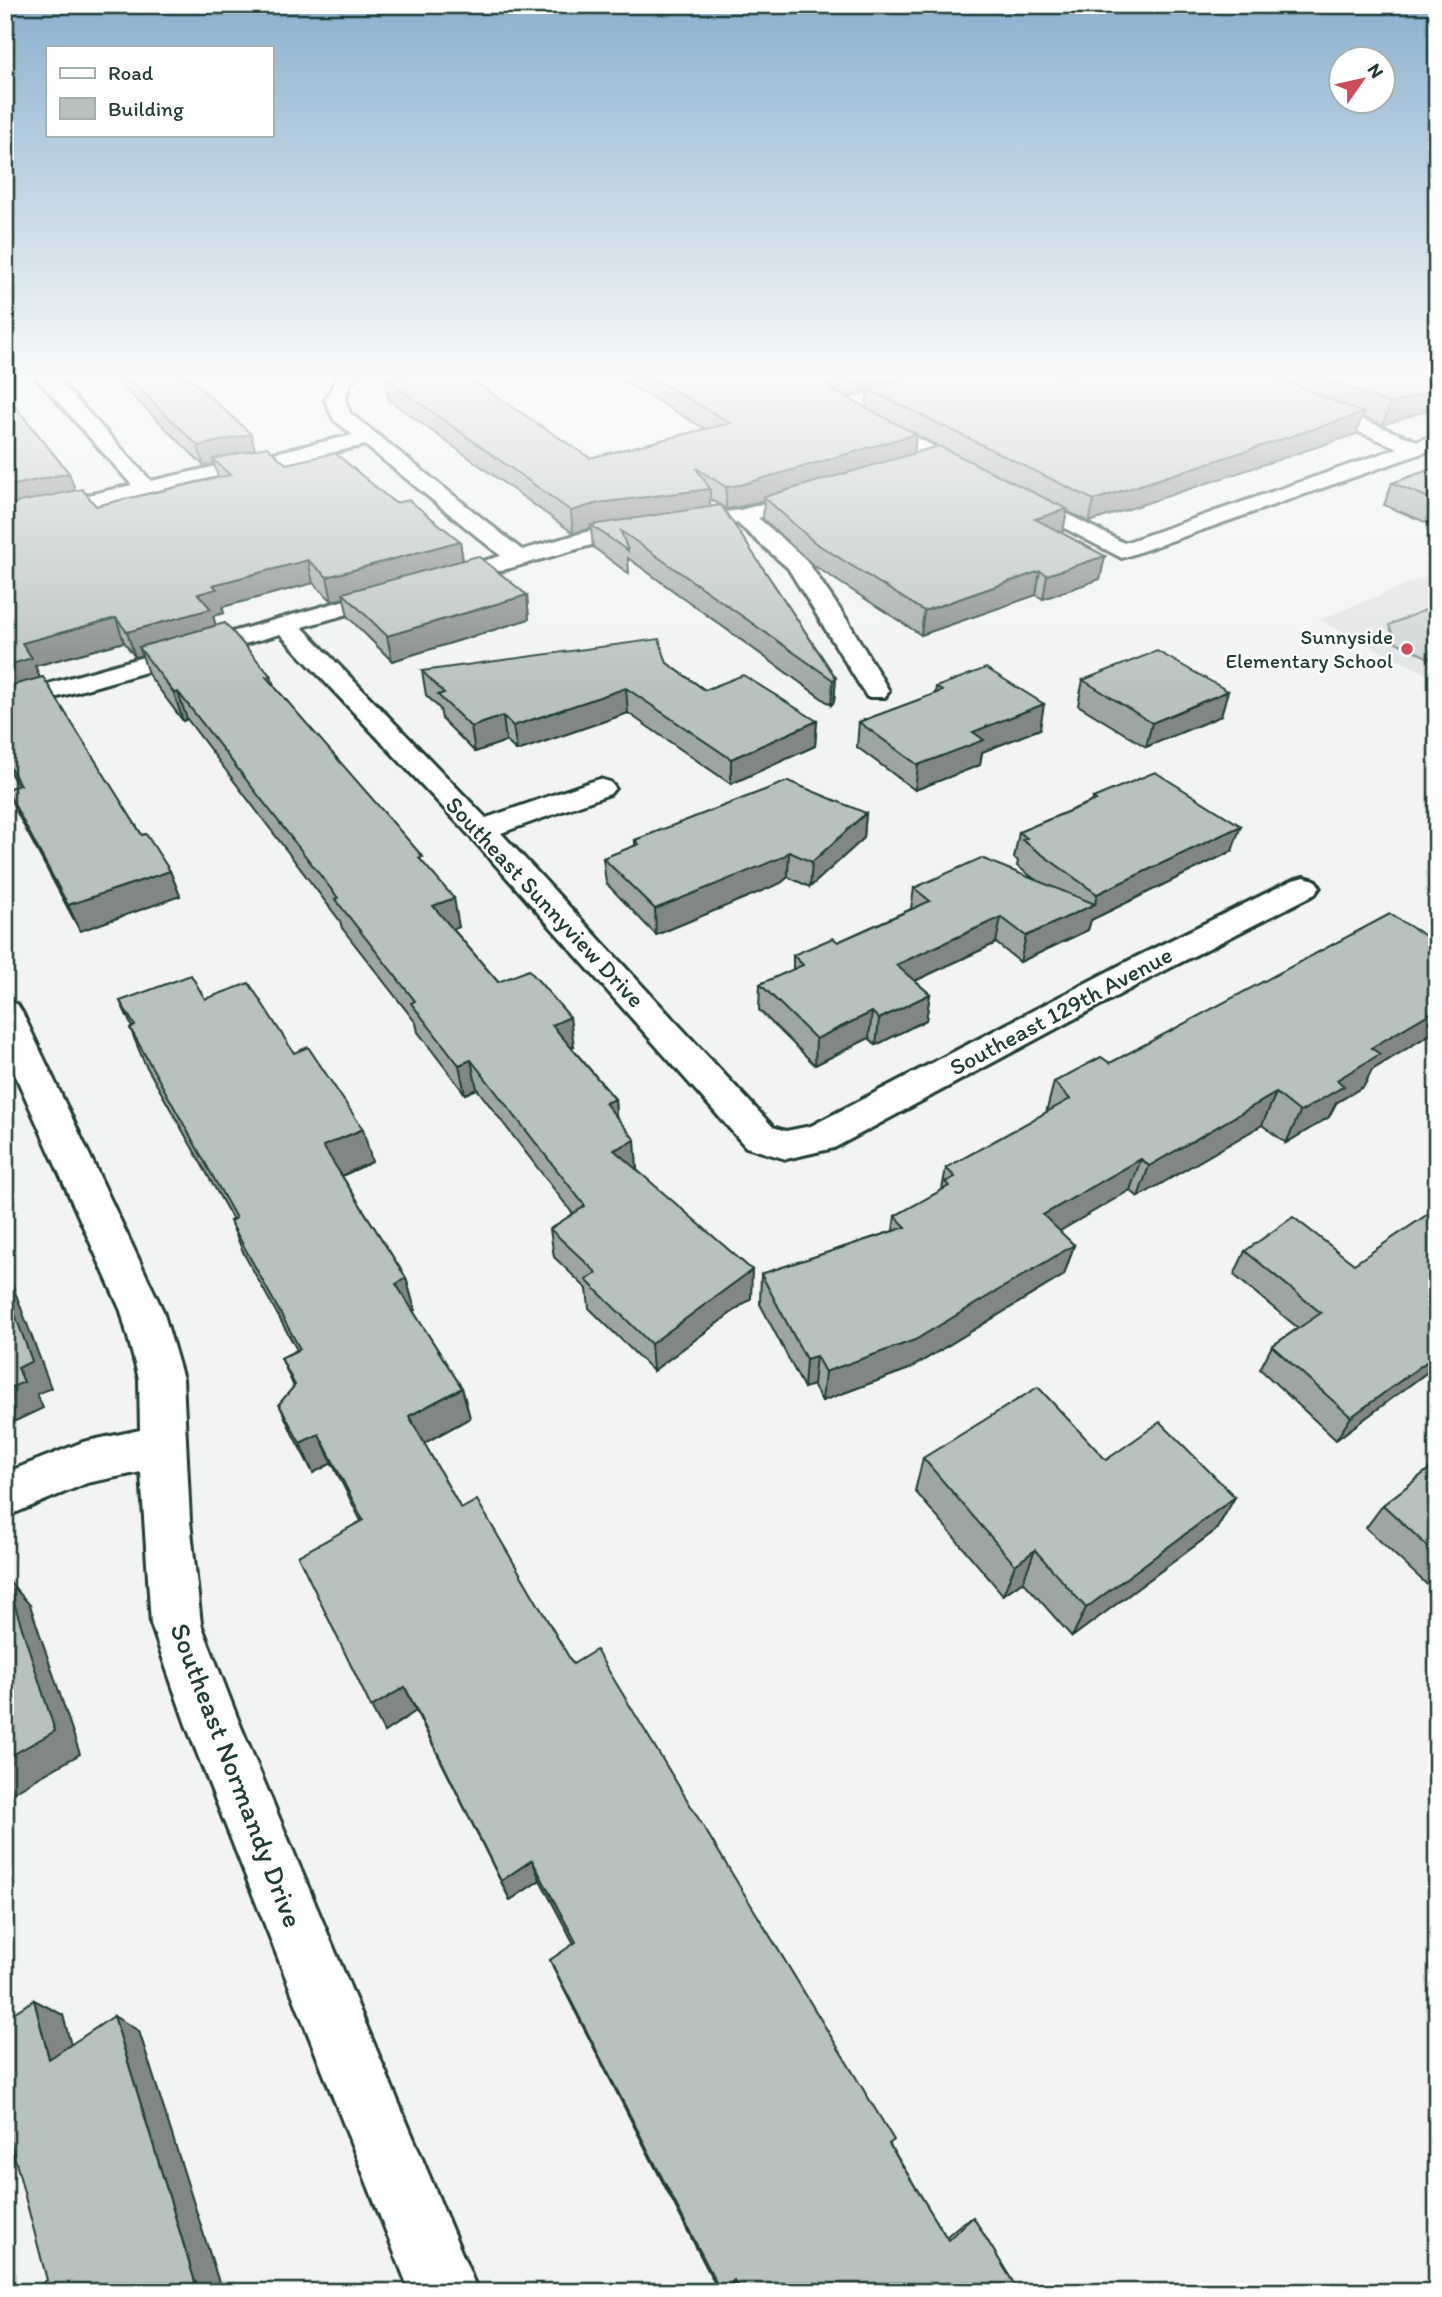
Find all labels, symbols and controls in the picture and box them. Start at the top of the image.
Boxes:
legend [46,46,273,136]
north arrow [1326,46,1396,116]
text: N [1363,59,1389,83]
text: Road [108,60,154,85]
text: Building [108,96,184,121]
place label: Sunnyside Elementary School [1226,624,1393,673]
marker: Sunnyside Elementary School [1399,641,1415,657]
street label: Southeast Sunnyview Drive [440,790,651,1013]
street label: Southeast 129th Avenue [944,940,1177,1082]
street label: Southeast Normandy Drive [163,1618,311,1932]

